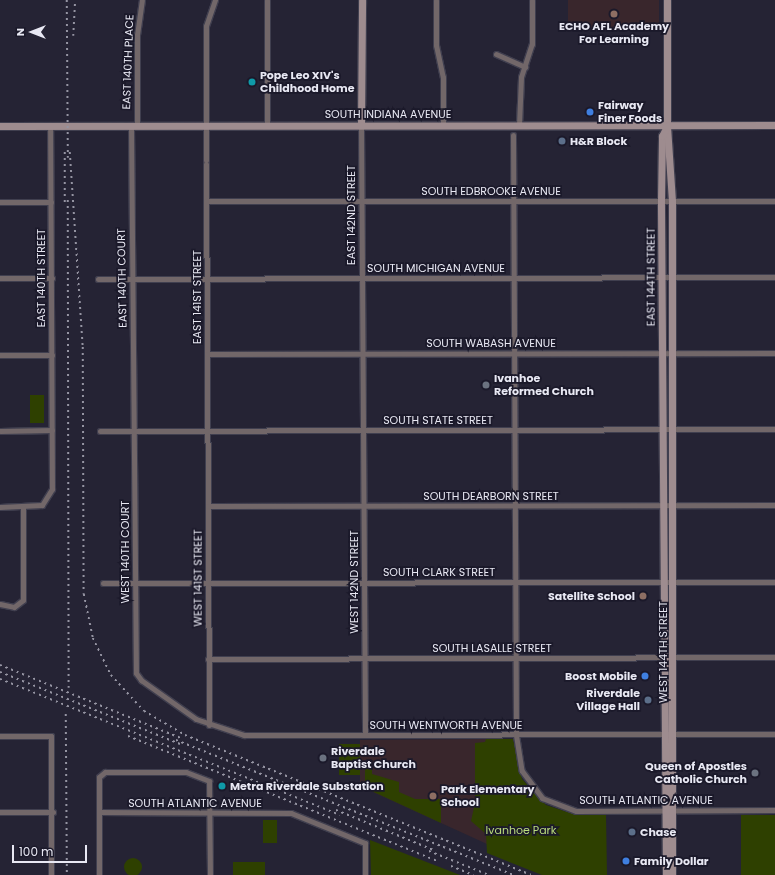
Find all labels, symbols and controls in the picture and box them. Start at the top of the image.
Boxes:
marker: ECHO AFL Academy For Learning [609,9,619,19]
north arrow [12,12,52,52]
street label: EAST 140TH PLACE [120,14,136,110]
place label: ECHO AFL Academy For Learning [559,20,669,46]
text: N [12,28,28,36]
place label: Pope Leo XIV's Childhood Home [260,69,354,95]
marker: Pope Leo XIV's Childhood Home [247,77,257,87]
place label: Fairway Finer Foods [598,99,662,125]
street label: SOUTH INDIANA AVENUE [325,107,451,121]
marker: Fairway Finer Foods [585,107,595,117]
place label: H&R Block [570,134,627,148]
marker: H&R Block [557,136,567,146]
street label: EAST 142ND STREET [344,165,358,265]
street label: SOUTH EDBROOKE AVENUE [421,184,561,198]
street label: EAST 140TH COURT [115,228,129,328]
street label: EAST 144TH STREET [644,228,658,326]
street label: EAST 140TH STREET [34,229,48,327]
street label: EAST 141ST STREET [190,250,204,344]
street label: SOUTH MICHIGAN AVENUE [367,261,505,275]
street label: SOUTH WABASH AVENUE [426,336,556,350]
place label: Ivanhoe Reformed Church [494,372,594,398]
marker: Ivanhoe Reformed Church [481,380,491,390]
street label: SOUTH STATE STREET [383,413,493,427]
street label: SOUTH DEARBORN STREET [423,489,559,503]
street label: WEST 140TH COURT [118,501,132,603]
street label: WEST 141ST STREET [191,529,205,627]
street label: WEST 142ND STREET [347,530,361,634]
street label: SOUTH CLARK STREET [383,565,495,579]
place label: Satellite School [548,589,635,603]
marker: Satellite School [638,591,648,601]
street label: WEST 144TH STREET [656,601,670,703]
street label: SOUTH LASALLE STREET [432,641,552,655]
place label: Boost Mobile [565,669,637,683]
marker: Boost Mobile [640,671,650,681]
place label: Riverdale Village Hall [576,687,640,713]
marker: Riverdale Village Hall [643,695,653,705]
street label: SOUTH WENTWORTH AVENUE [370,718,522,732]
place label: Riverdale Baptist Church [331,745,416,771]
marker: Riverdale Baptist Church [318,753,328,763]
place label: Queen of Apostles Catholic Church [645,760,747,786]
marker: Queen of Apostles Catholic Church [750,768,760,778]
place label: Metra Riverdale Substation [230,779,384,793]
marker: Metra Riverdale Substation [217,781,227,791]
place label: Park Elementary School [441,783,535,809]
marker: Park Elementary School [428,791,438,801]
street label: SOUTH ATLANTIC AVENUE [579,793,713,807]
street label: SOUTH ATLANTIC AVENUE [128,796,262,810]
park label: Ivanhoe Park [486,823,556,837]
place label: Chase [640,825,676,839]
marker: Chase [627,827,637,837]
scale bar [14,837,89,863]
text: 100 m [19,843,53,860]
place label: Family Dollar [634,854,709,868]
marker: Family Dollar [621,856,631,866]

